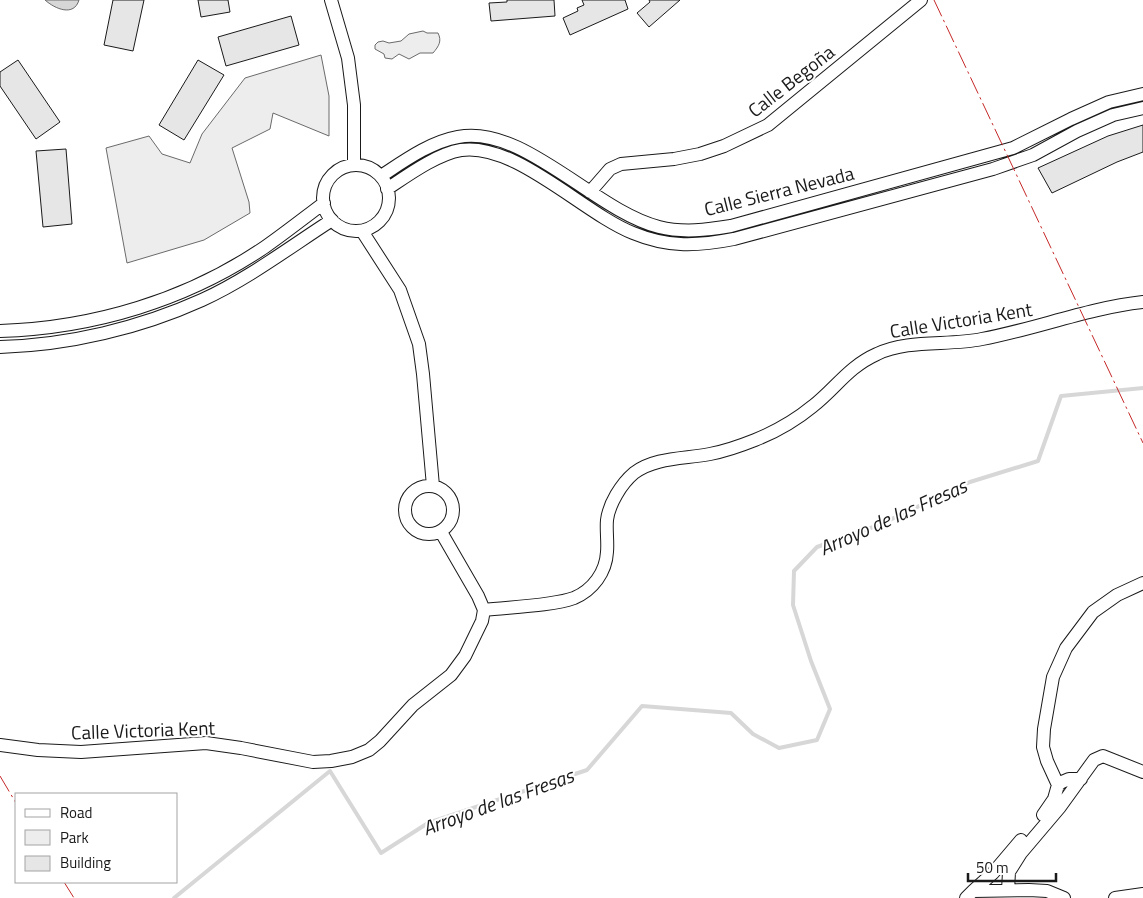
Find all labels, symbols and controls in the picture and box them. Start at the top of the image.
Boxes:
street label: Calle Begoña [741,37,841,124]
street label: Calle Sierra Nevada [701,158,857,223]
street label: Calle Victoria Kent [888,294,1035,345]
water label: Arroyo de las Fresas [814,469,973,563]
street label: Calle Victoria Kent [71,712,216,747]
water label: Arroyo de las Fresas [418,759,579,843]
legend [15,793,178,883]
text: Road [60,801,92,824]
text: Park [60,826,89,849]
scale bar [968,850,1056,882]
text: Building [60,851,111,874]
text: 50 m [976,856,1009,879]

